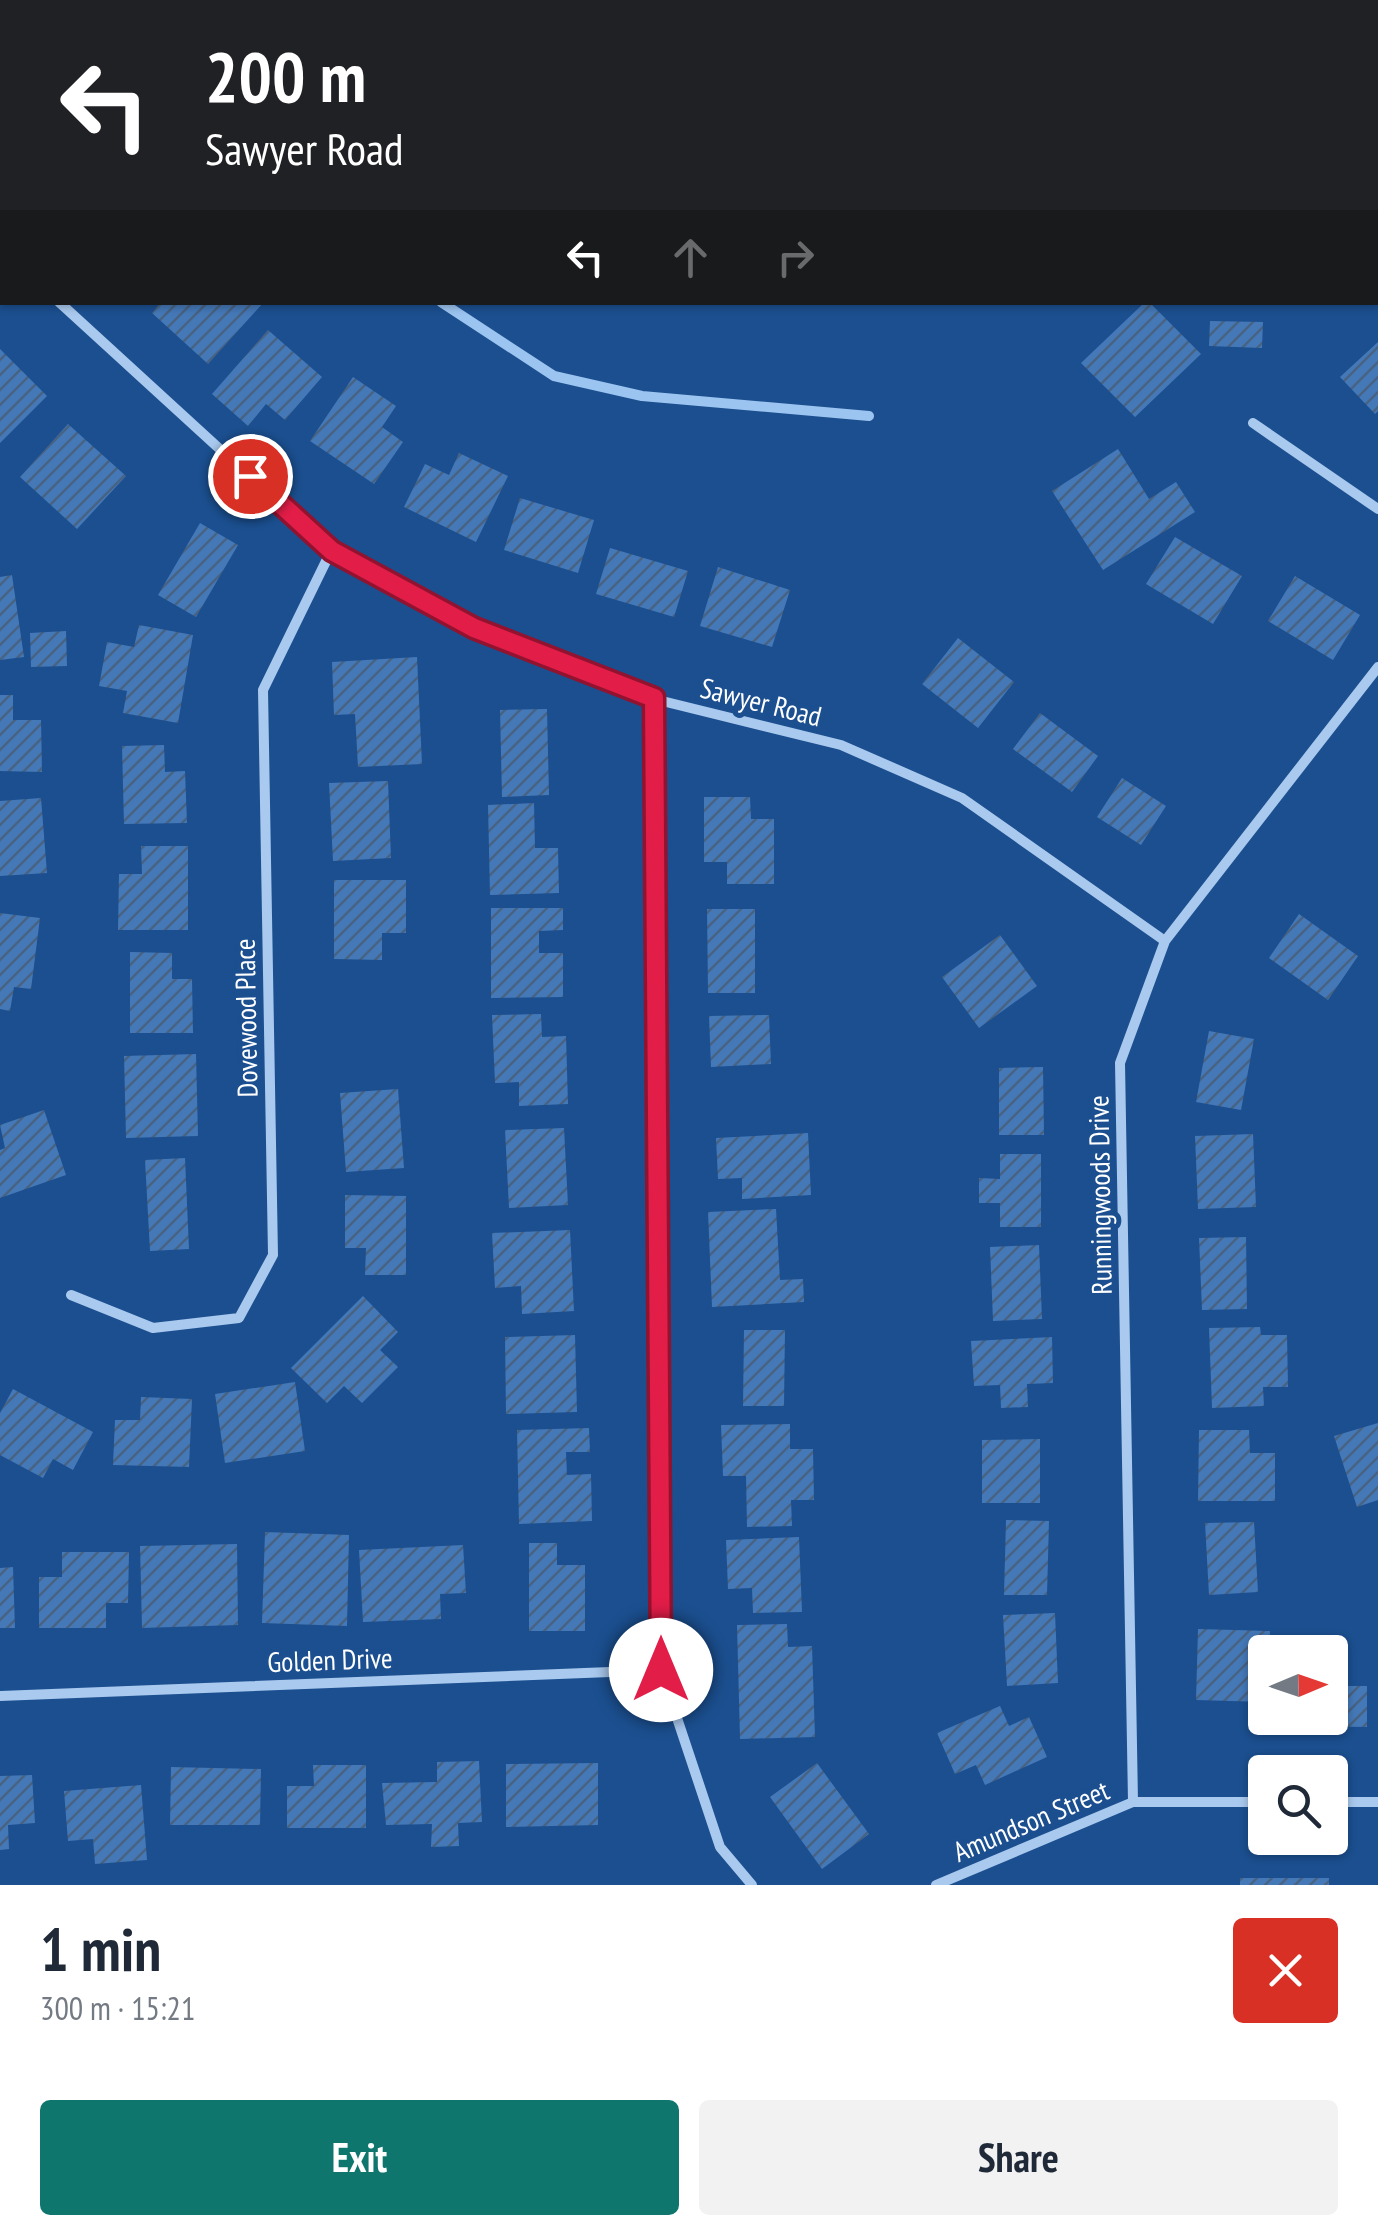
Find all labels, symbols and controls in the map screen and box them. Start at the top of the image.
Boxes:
text: 200 m [205,31,366,121]
icon: left [40,40,170,170]
text: Sawyer Road [205,119,403,177]
icon: left [558,230,613,285]
icon: ahead [663,230,718,285]
icon: right [768,230,823,285]
pin [208,434,293,519]
icon: arrive [223,449,278,504]
street label: Sawyer Road [697,669,825,734]
street label: Dovewood Place [226,938,265,1098]
street label: Runningwoods Drive [1079,1095,1120,1295]
position arrow [609,1618,713,1722]
north arrow [1248,1635,1348,1735]
map controls [1248,1635,1348,1855]
street label: Golden Drive [267,1639,393,1680]
button: search [1248,1755,1348,1855]
street label: Amundson Street [947,1771,1115,1870]
text: 1 min [40,1910,161,1988]
button: close [1233,1918,1338,2023]
text: 300 m · 15:21 [40,1987,195,2029]
button: Exit [40,2100,679,2215]
button: Share [699,2100,1338,2215]

